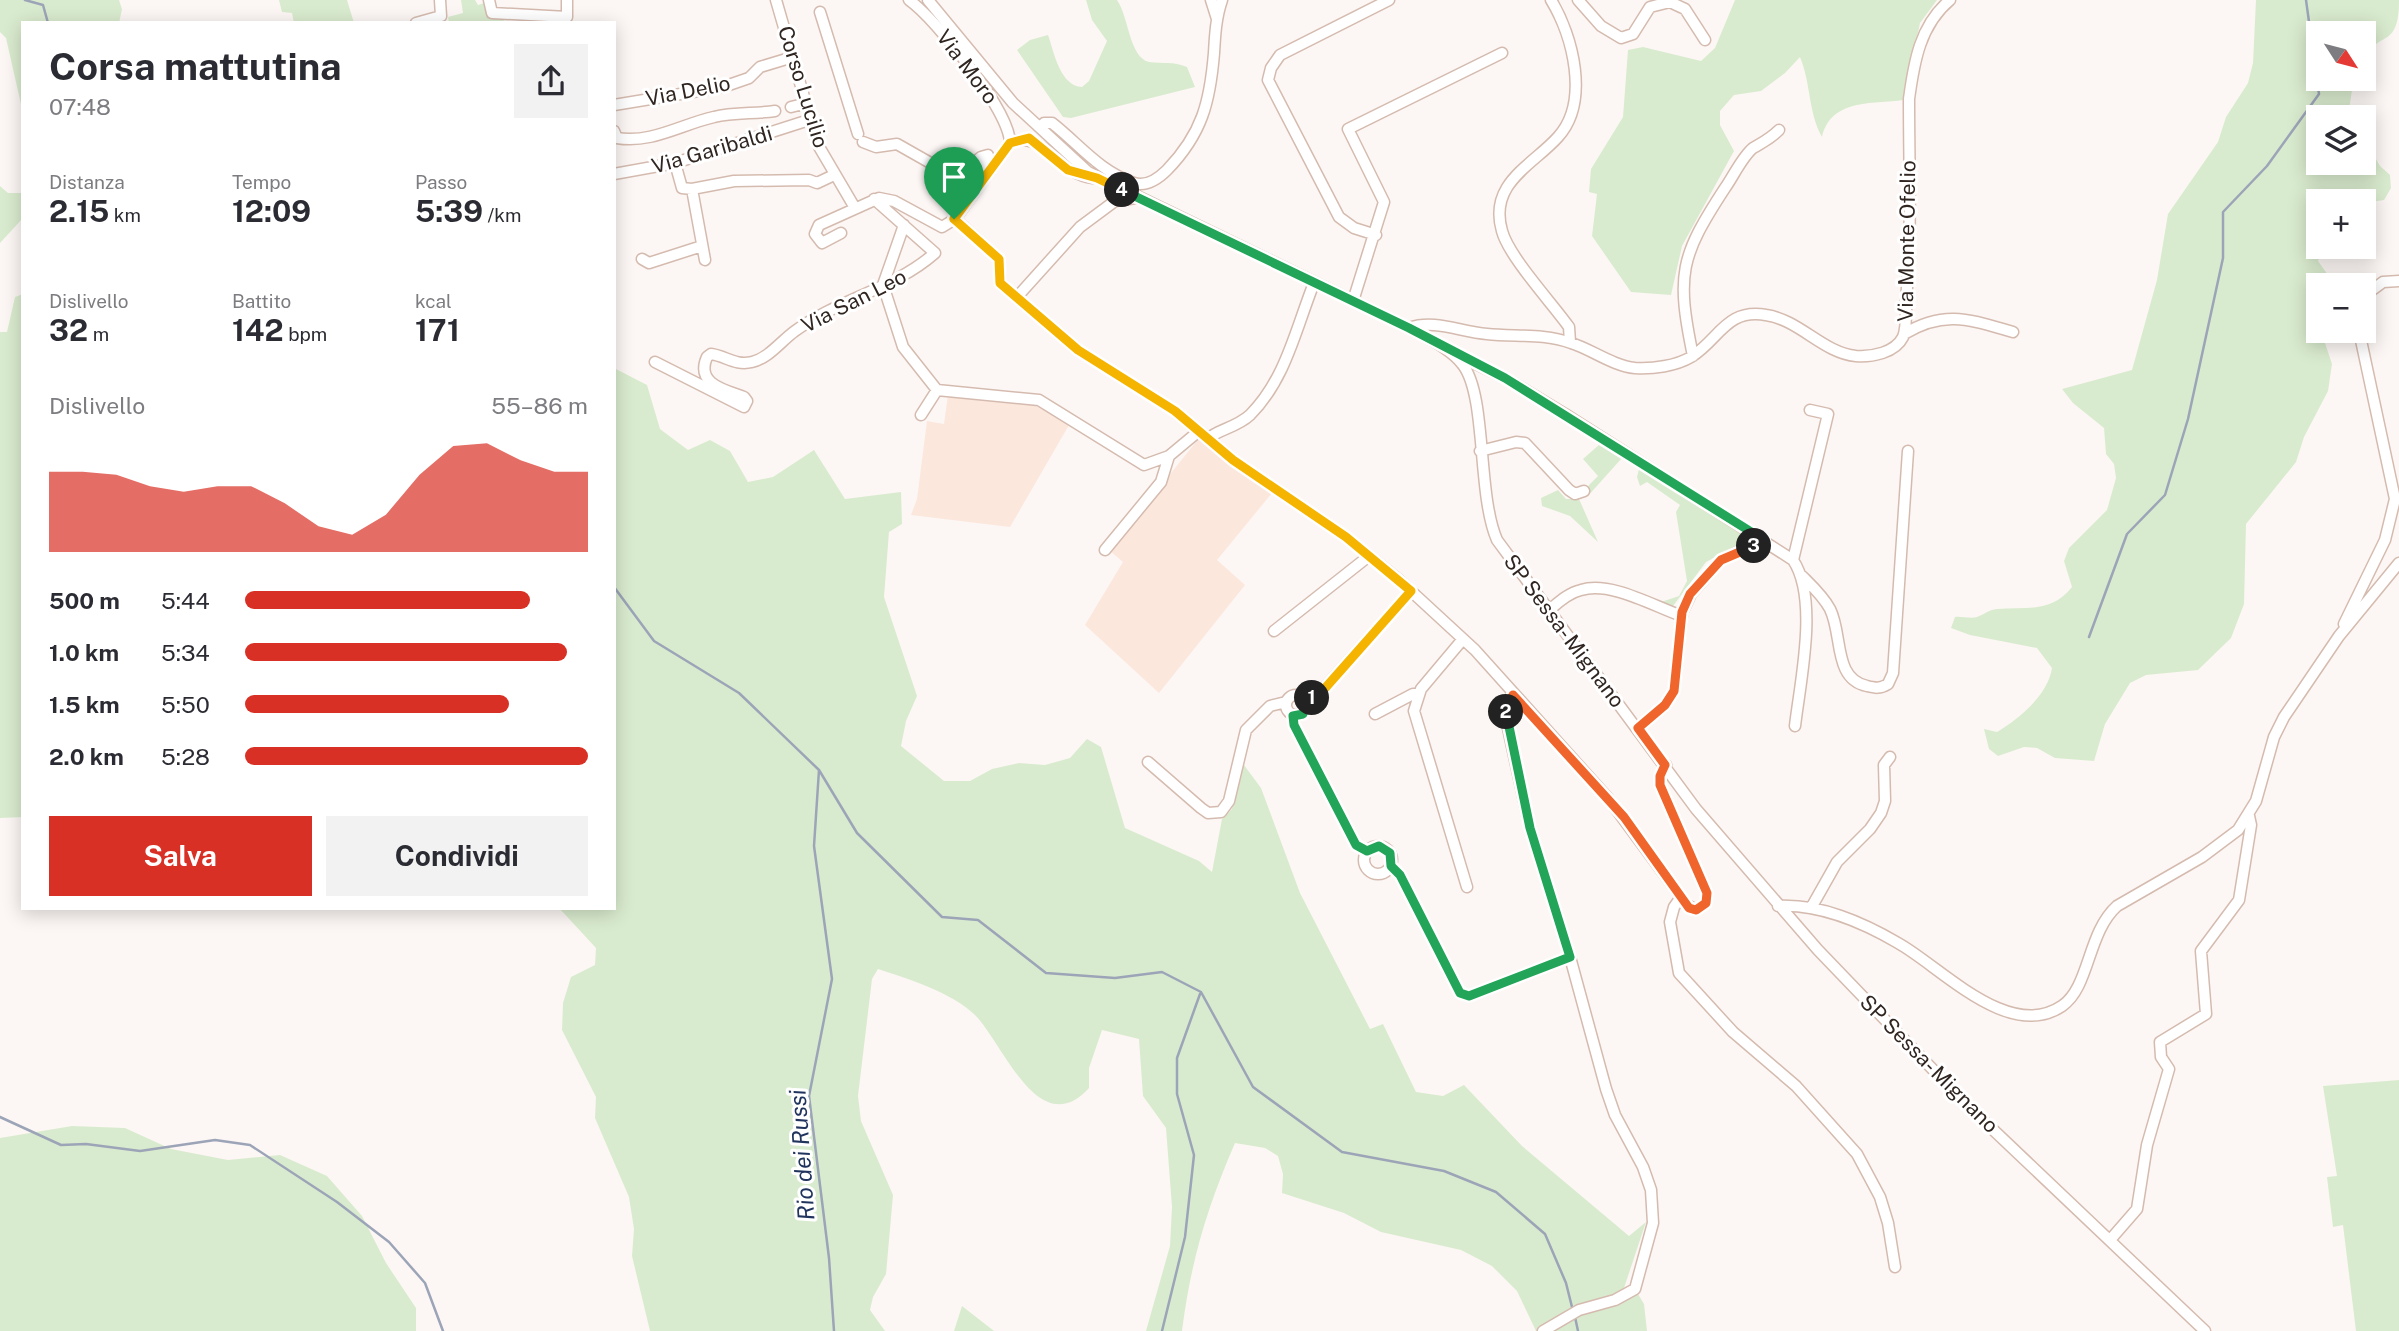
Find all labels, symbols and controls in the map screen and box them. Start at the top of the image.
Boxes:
north arrow [2306,21,2376,91]
map controls [2306,21,2376,343]
street label: Corso Lucilio [773,23,834,151]
street label: Via Moro [931,25,1003,109]
text: Corsa mattutina [49,44,342,89]
button: share [514,44,588,118]
street label: Via Delio [643,70,732,111]
text: 07:48 [49,93,111,120]
button: layers [2306,105,2376,175]
street label: Via Garibaldi [649,120,775,179]
pin [924,147,984,219]
icon: arrive [935,158,973,196]
street label: Via Monte Ofelio [1893,160,1920,322]
text: Distanza [49,171,125,193]
text: Tempo [232,171,291,193]
text: Passo [415,171,467,193]
pin: 4 [1104,172,1140,208]
text: 4 [1115,178,1128,200]
button: + [2306,189,2376,259]
text: 2.15 [49,193,109,229]
text: 12:09 [232,193,311,229]
text: 5:39 [415,193,483,229]
text: km [109,204,141,226]
text: /km [483,204,521,226]
street label: Via San Leo [797,263,910,338]
button: − [2306,273,2376,343]
text: Dislivello [49,290,129,312]
text: Battito [232,290,291,312]
text: kcal [415,290,452,312]
text: 32 [49,312,88,348]
text: 142 [232,312,284,348]
text: 171 [415,312,460,348]
text: m [88,323,109,345]
text: bpm [284,323,327,345]
text: Dislivello [49,392,145,419]
text: 55–86 m [491,392,588,419]
pin: 3 [1736,528,1772,564]
text: 3 [1747,534,1760,556]
street label: SP Sessa- Mignano [1499,549,1630,712]
text: 500 m [49,587,120,614]
text: 5:44 [161,587,210,614]
text: 1.0 km [49,639,119,666]
text: 5:34 [161,639,210,666]
pin: 1 [1294,680,1330,716]
text: 1 [1307,686,1316,708]
text: 1.5 km [49,691,120,718]
text: 5:50 [161,691,210,718]
pin: 2 [1488,694,1524,730]
text: 2 [1499,700,1512,722]
text: 2.0 km [49,743,124,770]
text: 5:28 [161,743,210,770]
button: Salva [49,816,312,896]
button: Condividi [326,816,588,896]
street label: SP Sessa- Mignano [1855,989,2004,1138]
water label: Rio dei Russi [783,1089,820,1221]

